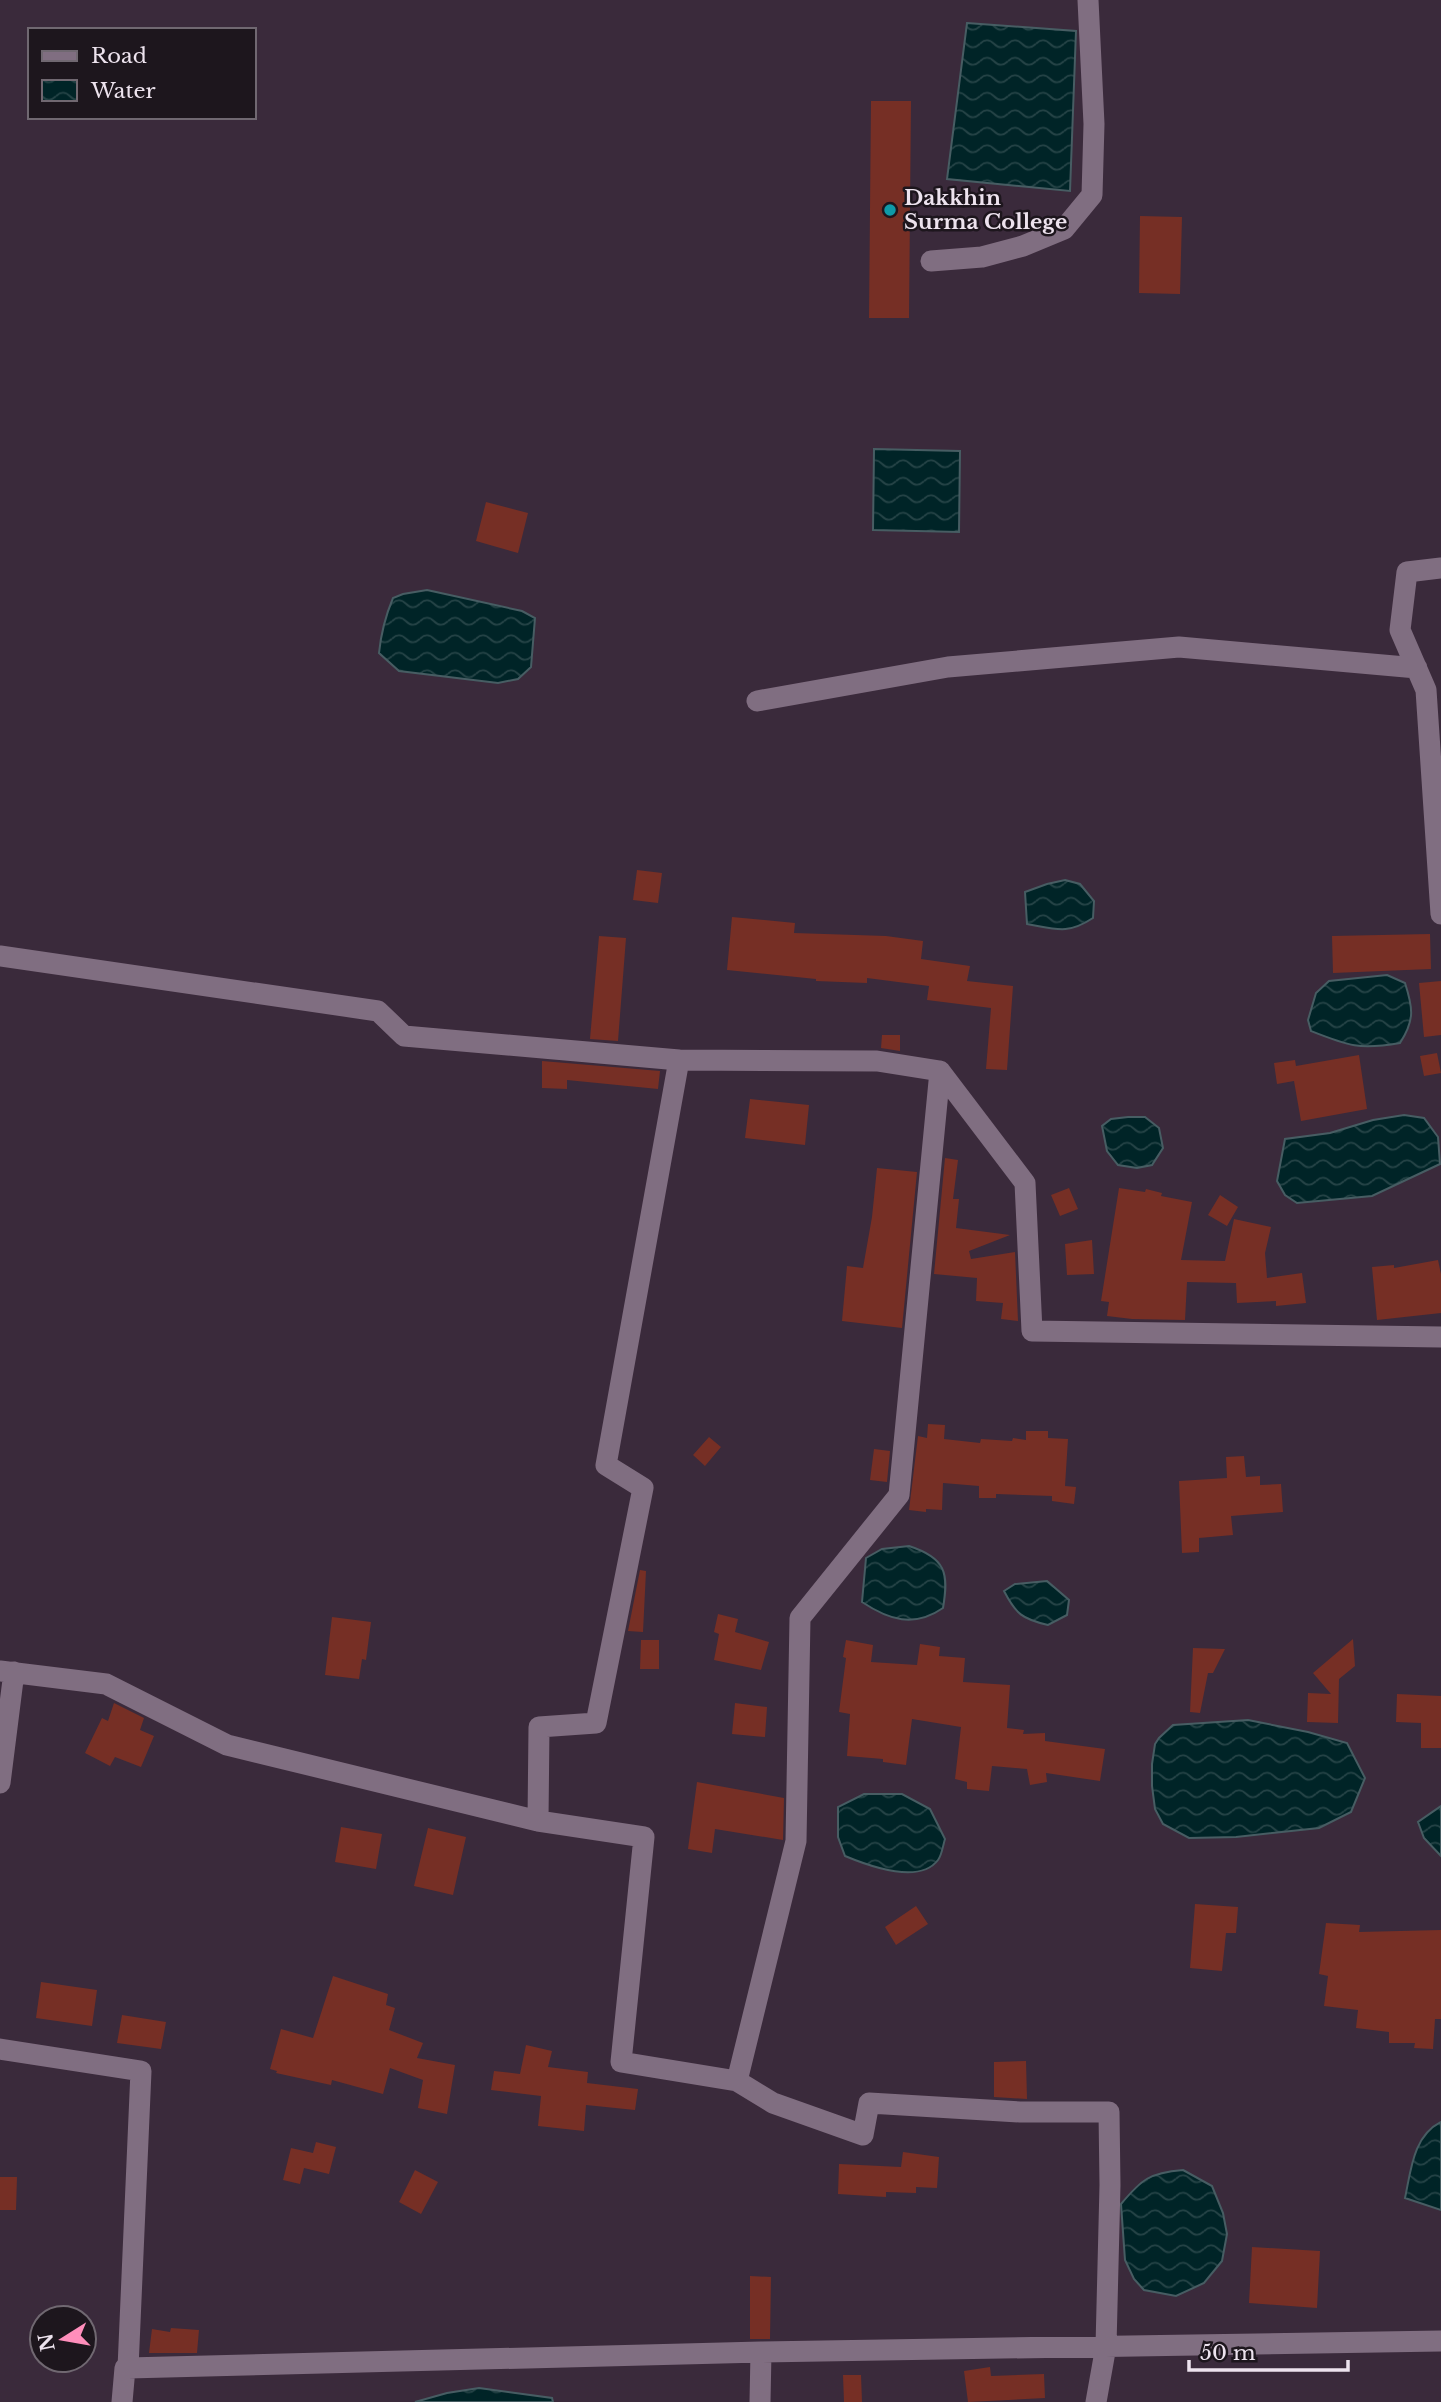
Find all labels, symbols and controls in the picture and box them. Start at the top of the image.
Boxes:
legend [28,28,256,119]
text: Road [91,43,147,69]
text: Water [90,78,155,104]
place label: Dakkhin Surma College [904,185,1067,235]
marker: Dakkhin Surma College [882,202,898,218]
north arrow [28,2304,98,2374]
scale bar [1189,2328,1348,2372]
text: N [34,2331,60,2353]
text: 50 m [1200,2340,1256,2366]

